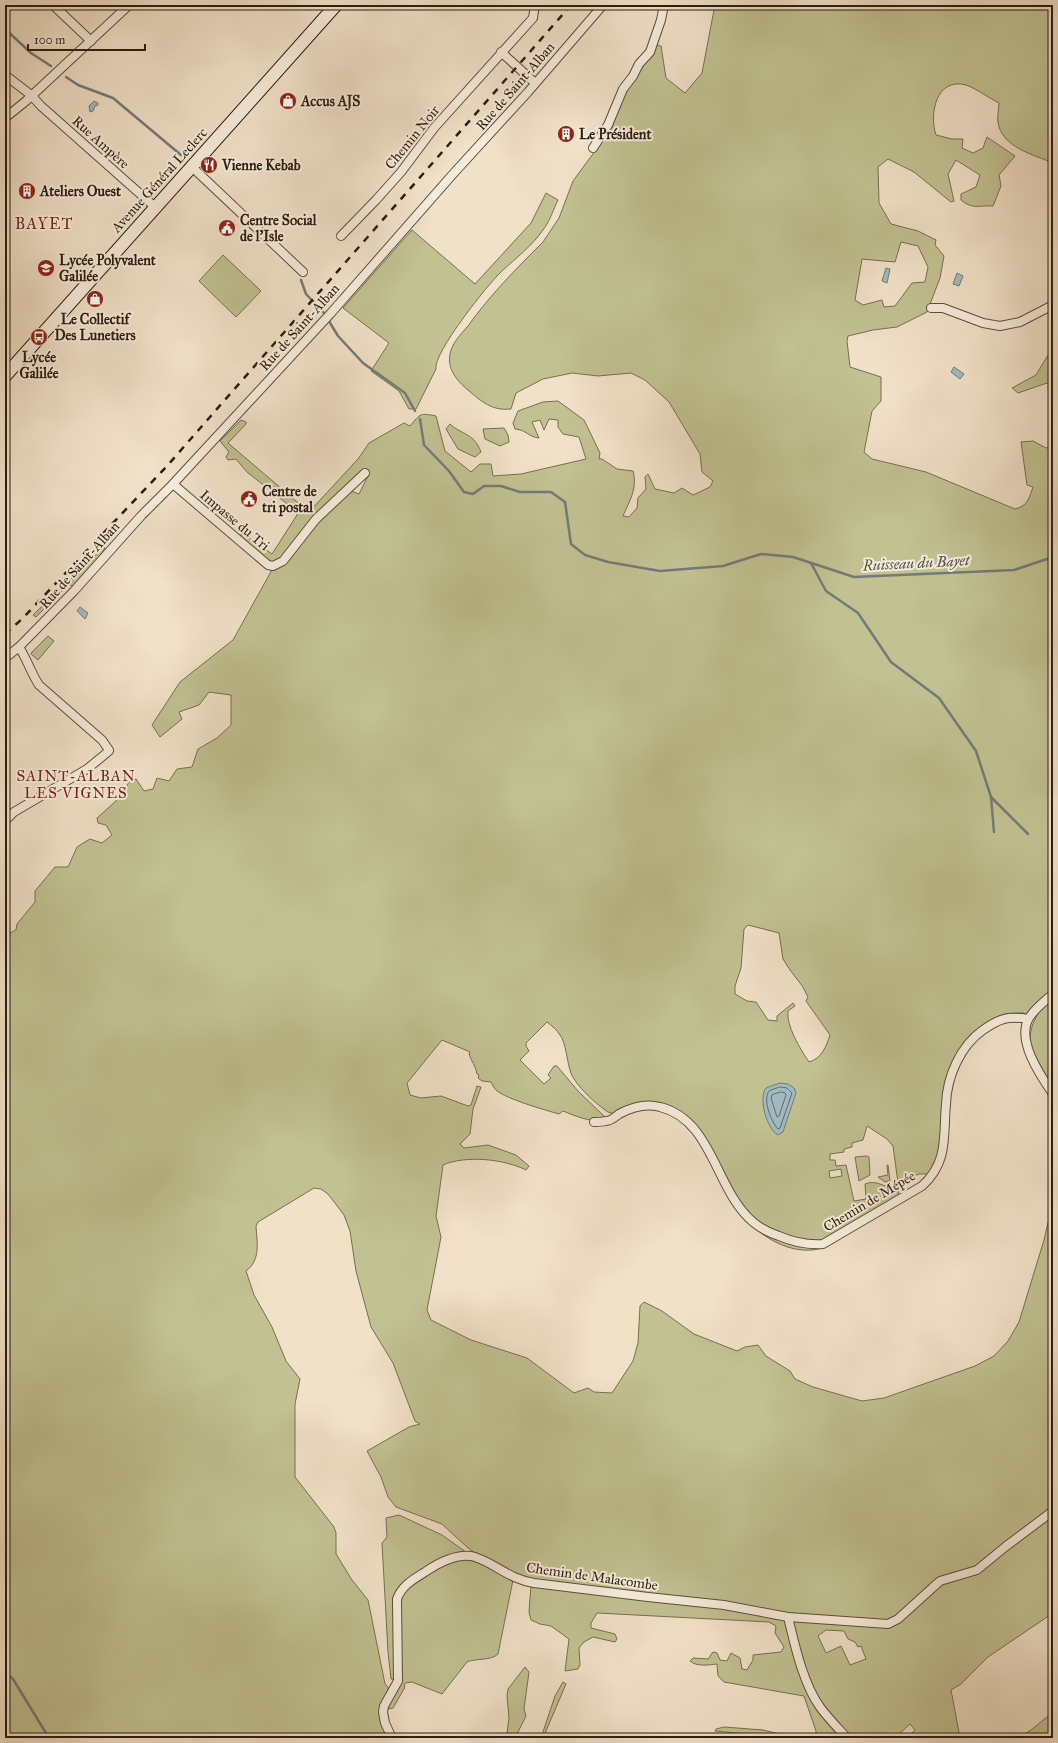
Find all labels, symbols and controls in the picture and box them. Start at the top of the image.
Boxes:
scale bar [28,26,145,52]
text: 100 m [34,33,65,47]
street label: Rue de Saint-Alban [472,38,559,134]
shop icon: Accus AJS [278,91,298,111]
place label: Accus AJS [300,93,360,111]
street label: Chemin Noir [381,101,444,173]
street label: Rue Ampère [69,112,133,173]
street label: Avenue Général Leclerc [107,124,211,237]
building icon: Le Président [556,124,576,144]
place label: Le Président [579,126,651,143]
restaurant icon: Vienne Kebab [199,155,219,175]
place label: Vienne Kebab [221,157,301,174]
building icon: Ateliers Ouest [17,181,37,201]
place label: Ateliers Ouest [39,183,121,200]
place label: Centre Social de l'Isle [240,212,318,245]
district label: BAYET [15,214,73,233]
public building icon: Centre Social de l'Isle [217,218,237,238]
place label: Lycée Polyvalent Galilée [59,252,156,285]
school or university icon: Lycée Polyvalent Galilée [36,258,56,278]
street label: Rue de Saint-Alban [256,280,343,374]
shop icon: Le Collectif Des Lunetiers [85,289,105,309]
place label: Le Collectif Des Lunetiers [54,311,136,344]
bus stop icon: Lycée Galilée [29,327,49,347]
place label: Lycée Galilée [19,349,59,382]
place label: Centre de tri postal [261,483,317,517]
street label: Impasse du Tri [196,486,273,554]
public building icon: Centre de tri postal [239,489,259,509]
street label: Rue de Saint-Alban [36,518,123,612]
water label: Ruisseau du Bayet [861,551,971,575]
district label: SAINT-ALBAN LES VIGNES [16,767,136,802]
street label: Chemin de Mépée [820,1167,918,1235]
street label: Chemin de Malacombe [525,1559,659,1594]

